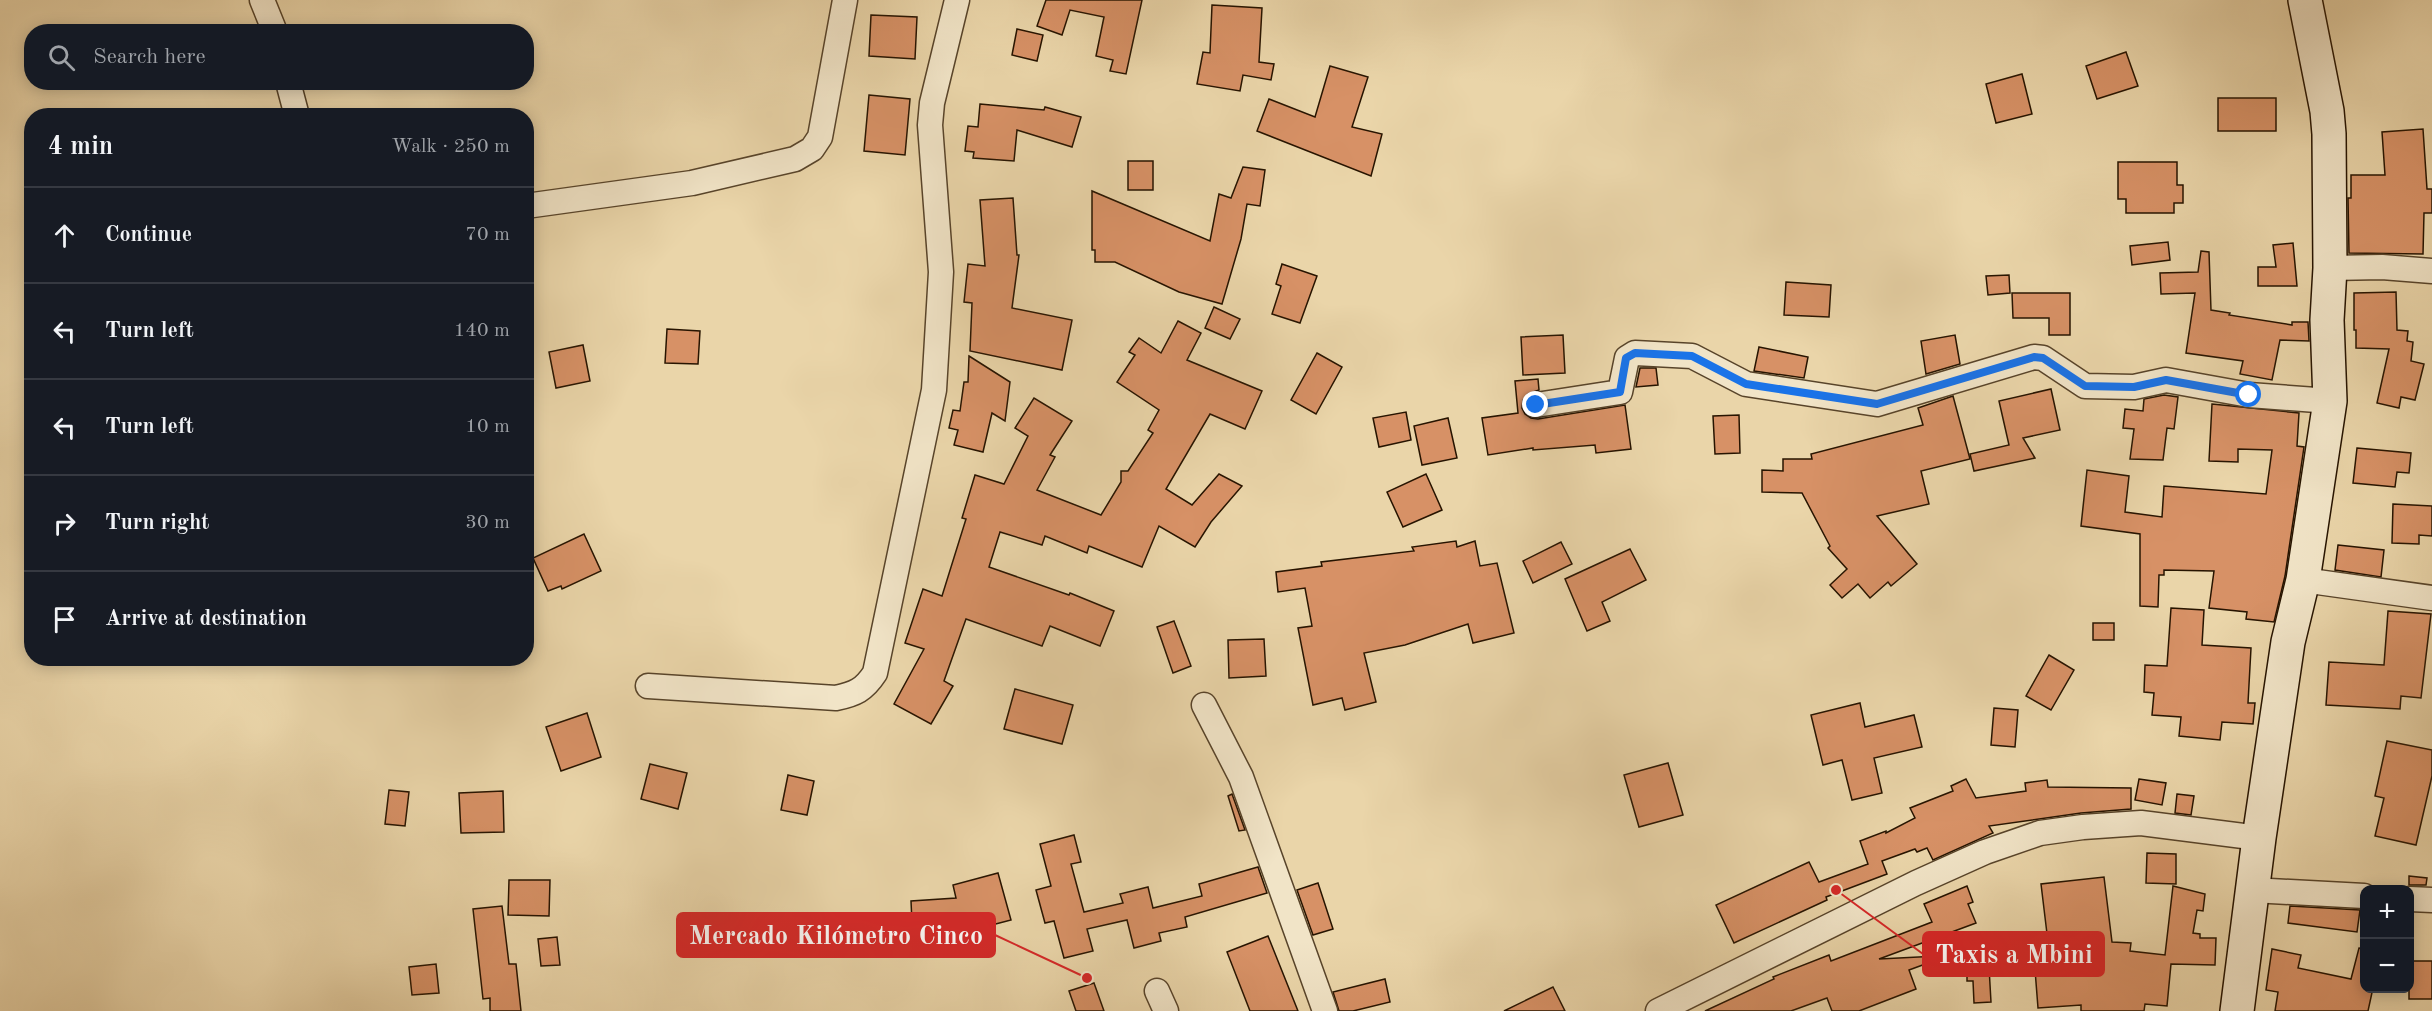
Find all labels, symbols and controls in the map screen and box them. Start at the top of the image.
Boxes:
search box [24,24,534,90]
icon: search [45,41,78,74]
text: Search here [93,46,206,68]
text: 4 min [48,134,113,160]
text: Walk · 250 m [391,137,510,157]
icon: ahead [48,219,81,252]
text: Continue [105,224,192,246]
text: 70 m [465,225,510,245]
icon: left [48,315,81,348]
text: Turn left [105,320,194,342]
text: 140 m [454,321,510,341]
route start [2235,381,2261,407]
route end [1522,391,1548,417]
icon: left [48,411,81,444]
text: Turn left [105,416,194,438]
text: 10 m [465,417,510,437]
icon: right [48,507,81,540]
text: Turn right [105,512,209,534]
text: 30 m [465,513,510,533]
icon: arrive [48,603,81,636]
text: Arrive at destination [105,608,307,630]
map controls [2360,885,2414,993]
button: + [2360,885,2414,939]
callout: Mercado Kilómetro Cinco [677,913,995,957]
text: Mercado Kilómetro Cinco [689,924,983,950]
callout: Taxis a Mbini [1923,932,2104,976]
button: − [2360,939,2414,993]
text: Taxis a Mbini [1935,943,2093,969]

